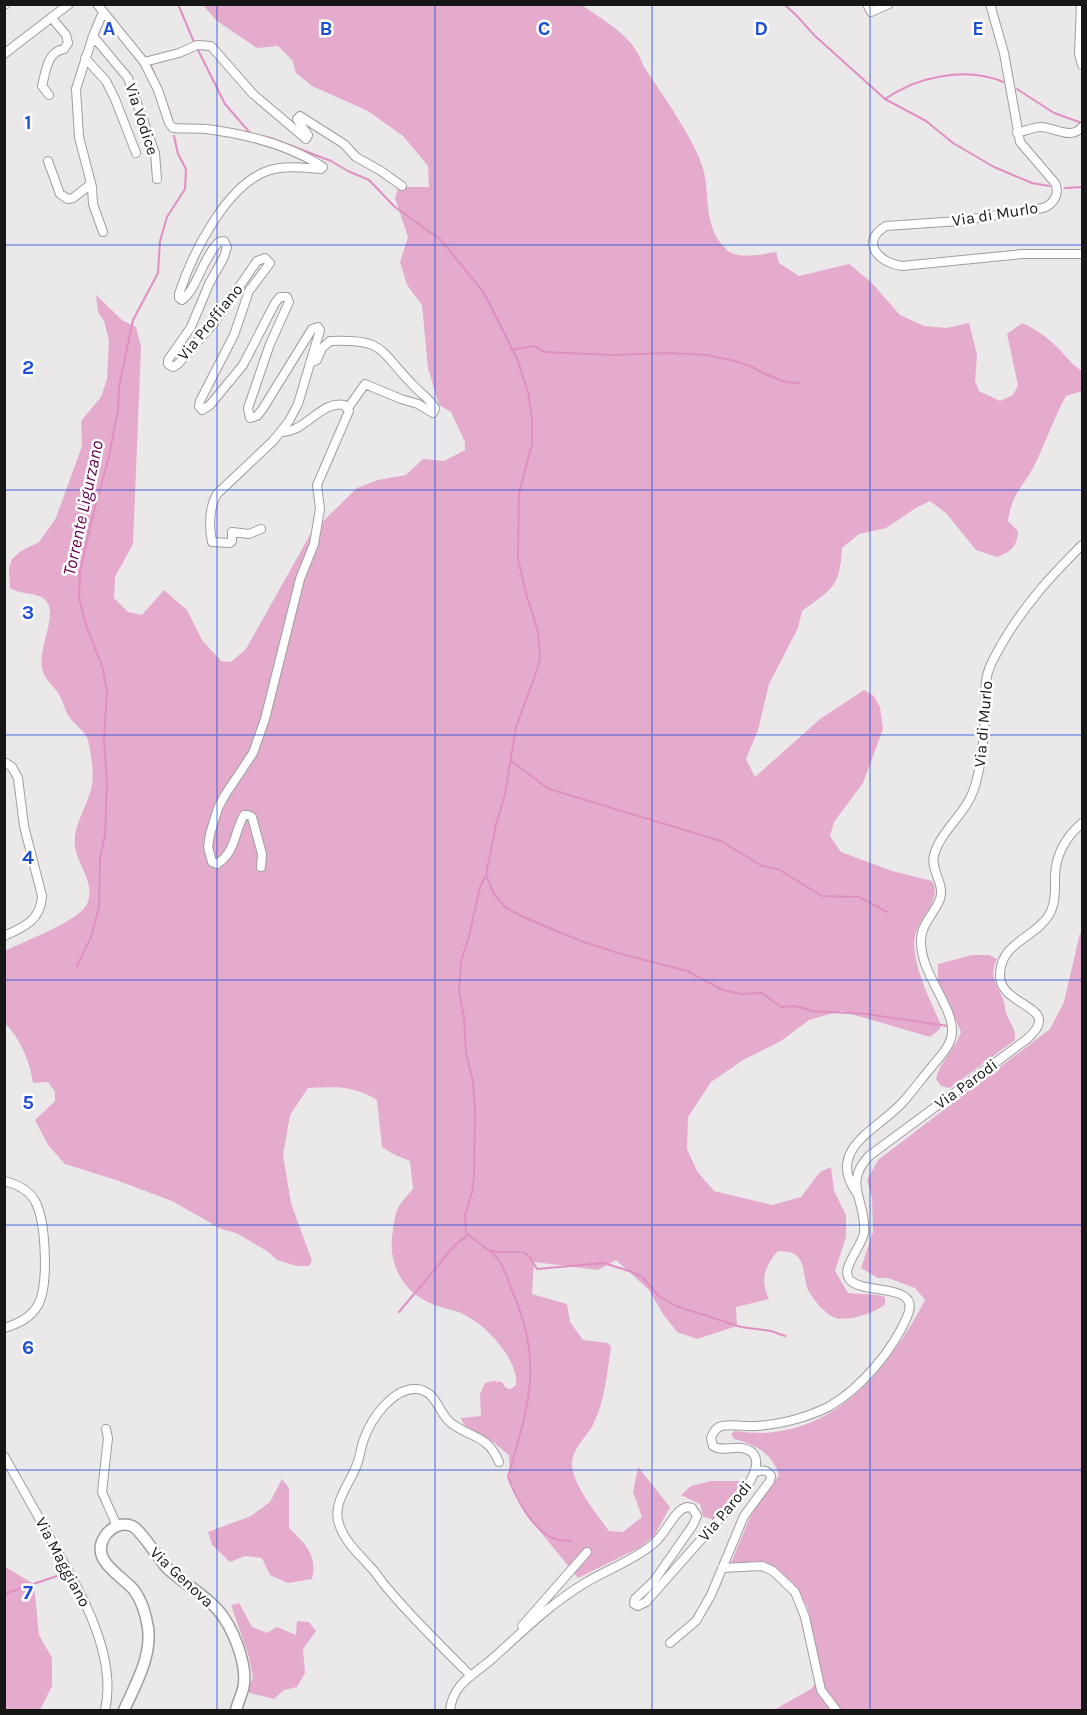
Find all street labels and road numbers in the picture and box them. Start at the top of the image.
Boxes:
street label: Via Vodice [121,81,163,157]
street label: Via di Murlo [951,198,1039,230]
street label: Via Proffiano [173,280,247,364]
street label: Via di Murlo [970,680,996,768]
street label: Via Parodi [931,1055,1001,1113]
street label: Via Parodi [694,1477,756,1545]
street label: Via Maggiano [31,1514,95,1610]
street label: Via Genova [146,1543,218,1611]

